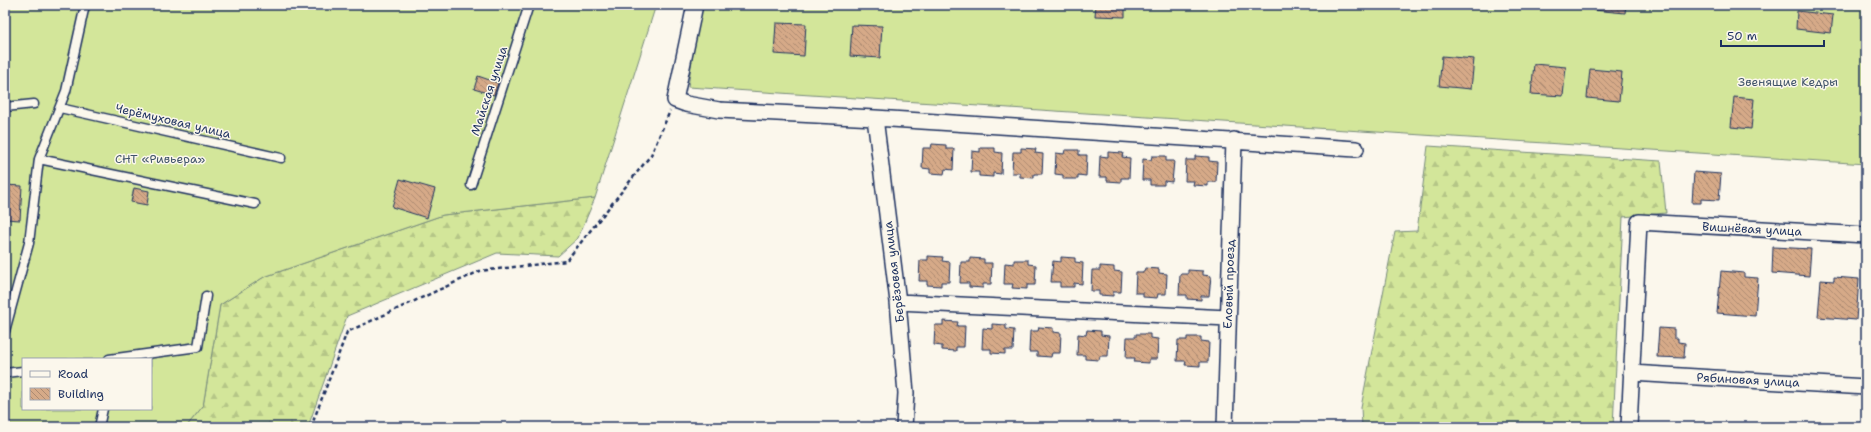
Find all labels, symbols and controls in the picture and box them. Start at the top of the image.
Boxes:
scale bar [1721,22,1824,48]
text: 50 m [1727,28,1757,44]
street label: Майская улица [467,44,511,138]
park label: Звенящие Кедры [1738,74,1838,90]
street label: Черёмуховая улица [114,100,233,142]
park label: СНТ «Ривьера» [115,151,205,167]
street label: Вишнёвая улица [1702,218,1803,240]
street label: Берёзовая улица [880,220,908,324]
street label: Еловый проезд [1219,239,1239,329]
legend [22,358,152,410]
text: Road [58,366,89,382]
street label: Рябиновая улица [1696,369,1801,391]
text: Building [58,386,104,402]

